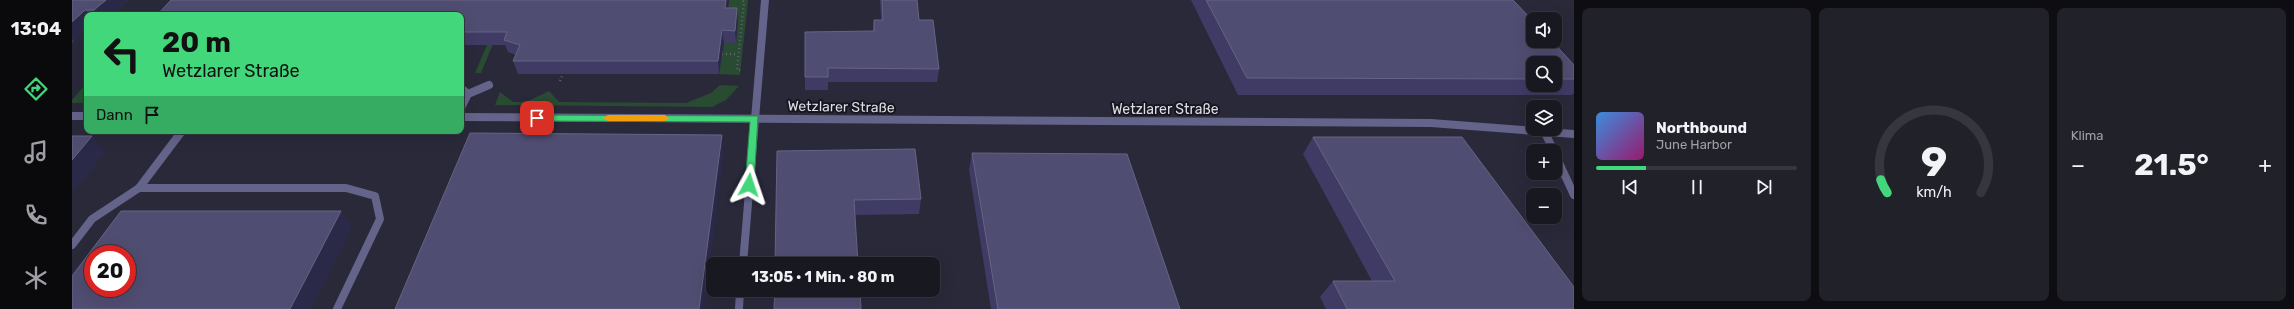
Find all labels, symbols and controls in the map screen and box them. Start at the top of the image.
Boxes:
map controls [1526,12,1562,224]
button: sound [1526,12,1562,48]
text: 13:04 [11,18,61,40]
text: 20 m [162,26,231,59]
icon: left [96,28,148,80]
button: search [1526,56,1562,92]
text: Wetzlarer Straße [162,60,300,82]
icon: directions [22,75,50,103]
street label: Wetzlarer Straße [787,98,895,116]
button: layers [1526,100,1562,136]
pin [520,101,554,135]
street label: Wetzlarer Straße [1111,101,1219,118]
icon: arrive [141,104,163,126]
text: Dann [96,106,133,124]
icon: arrive [526,107,548,129]
text: Northbound [1656,119,1747,137]
text: Klima [2071,128,2104,143]
text: 9 [1921,136,1947,185]
text: June Harbor [1656,137,1732,152]
icon: music [22,138,50,166]
button: + [1526,144,1562,180]
text: 21.5° [2134,147,2209,183]
text: − [2071,152,2085,179]
text: + [2258,152,2272,179]
position arrow [728,164,770,206]
icon: previous [1619,176,1641,198]
icon: pause [1686,176,1708,198]
icon: next [1753,176,1775,198]
text: km/h [1916,183,1952,200]
button: − [1526,188,1562,224]
icon: phone [22,201,50,229]
speed limit sign: 20 [84,245,136,297]
icon: climate [22,264,50,292]
text: 13:05 · 1 Min. · 80 m [752,268,894,286]

